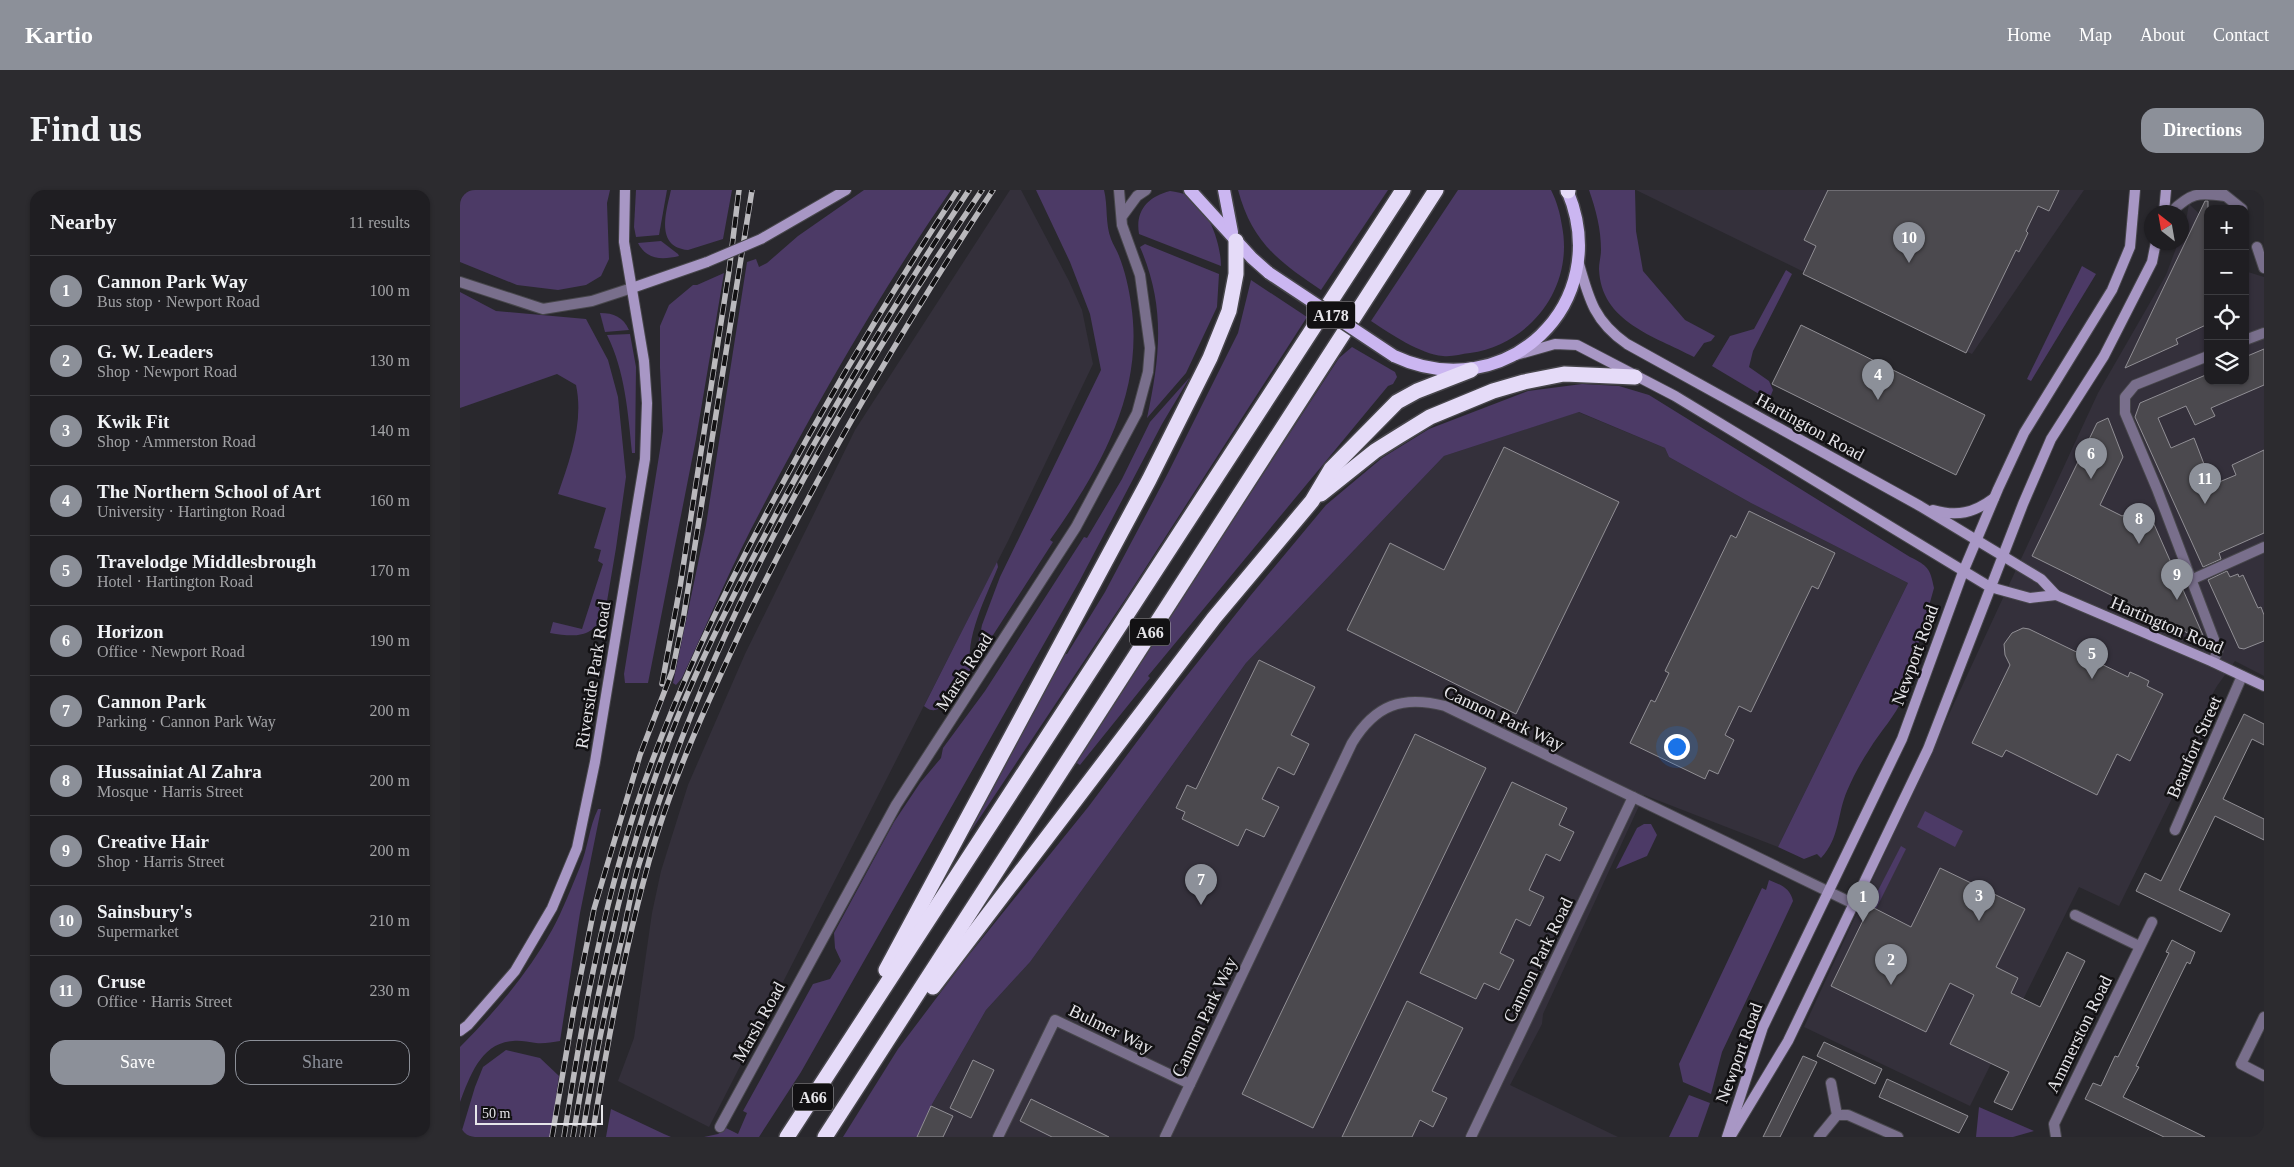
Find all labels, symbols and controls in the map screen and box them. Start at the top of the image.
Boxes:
text: Kartio [25,22,93,48]
text: Home [2007,25,2051,45]
text: Map [2079,25,2112,45]
text: About [2140,25,2185,45]
text: Contact [2213,25,2269,45]
button: Directions [2141,108,2264,153]
text: Find us [30,110,142,149]
north arrow [2144,205,2189,250]
map controls [2204,205,2249,385]
button: + [2204,205,2249,250]
text: Nearby [50,210,117,234]
text: 11 results [349,214,410,231]
pin: 10 [1893,222,1925,263]
button: − [2204,250,2249,295]
text: Cannon Park Way [97,271,248,292]
text: 1 [62,282,70,299]
text: 100 m [370,282,410,299]
text: Bus stop · Newport Road [97,293,260,310]
button: locate [2204,295,2249,340]
road number: A178 [1307,302,1355,328]
button: layers [2204,340,2249,385]
text: G. W. Leaders [97,341,213,362]
text: 2 [62,352,70,369]
text: 130 m [370,352,410,369]
pin: 4 [1862,359,1894,400]
text: Shop · Newport Road [97,363,237,380]
street label: Hartington Road [1752,389,1868,465]
text: Kwik Fit [97,411,169,432]
text: 3 [62,422,70,439]
text: 140 m [370,422,410,439]
text: Shop · Ammerston Road [97,433,256,450]
pin: 6 [2075,438,2107,479]
pin: 11 [2189,463,2221,504]
text: The Northern School of Art [97,481,321,502]
text: 4 [62,492,70,509]
text: 160 m [370,492,410,509]
text: University · Hartington Road [97,503,285,520]
pin: 8 [2123,503,2155,544]
text: Travelodge Middlesbrough [97,551,316,572]
pin: 9 [2161,559,2193,600]
text: 5 [62,562,70,579]
text: 170 m [370,562,410,579]
text: Hotel · Hartington Road [97,573,253,590]
street label: Hartington Road [2108,592,2226,658]
street label: Riverside Park Road [571,600,615,750]
street label: Newport Road [1888,602,1942,708]
road number: A66 [1130,618,1170,646]
text: Horizon [97,621,164,642]
street label: Marsh Road [932,629,996,715]
text: 6 [62,632,70,649]
text: 190 m [370,632,410,649]
pin: 5 [2076,638,2108,679]
text: Office · Newport Road [97,643,245,660]
street label: Cannon Park Way [1441,681,1567,755]
text: Cannon Park [97,691,206,712]
street label: Beaufort Street [2163,693,2225,801]
text: 7 [62,702,70,719]
text: 200 m [370,702,410,719]
text: Parking · Cannon Park Way [97,713,276,730]
your location [1664,734,1690,760]
text: Hussainiat Al Zahra [97,761,262,782]
text: 8 [62,772,70,789]
text: 200 m [370,772,410,789]
text: Mosque · Harris Street [97,783,243,800]
text: Creative Hair [97,831,209,852]
text: 9 [62,842,70,859]
text: 200 m [370,842,410,859]
text: Shop · Harris Street [97,853,225,870]
pin: 7 [1185,864,1217,905]
pin: 3 [1963,880,1995,921]
pin: 1 [1847,881,1879,922]
street label: Cannon Park Road [1499,895,1577,1025]
text: Sainsbury's [97,901,192,922]
text: 10 [58,912,74,929]
text: 210 m [370,912,410,929]
text: Supermarket [97,923,179,940]
pin: 2 [1875,944,1907,985]
street label: Cannon Park Way [1167,954,1241,1080]
text: Cruse [97,971,146,992]
street label: Ammerston Road [2042,972,2116,1096]
street label: Marsh Road [729,978,789,1066]
text: 11 [58,982,74,999]
text: 230 m [370,982,410,999]
text: Office · Harris Street [97,993,232,1010]
street label: Bulmer Way [1066,1000,1156,1058]
street label: Newport Road [1712,1000,1766,1106]
button: Save [50,1040,225,1085]
button: Share [235,1040,410,1085]
road number: A66 [793,1084,833,1110]
scale bar [475,1102,602,1125]
text: 50 m [482,1106,510,1121]

